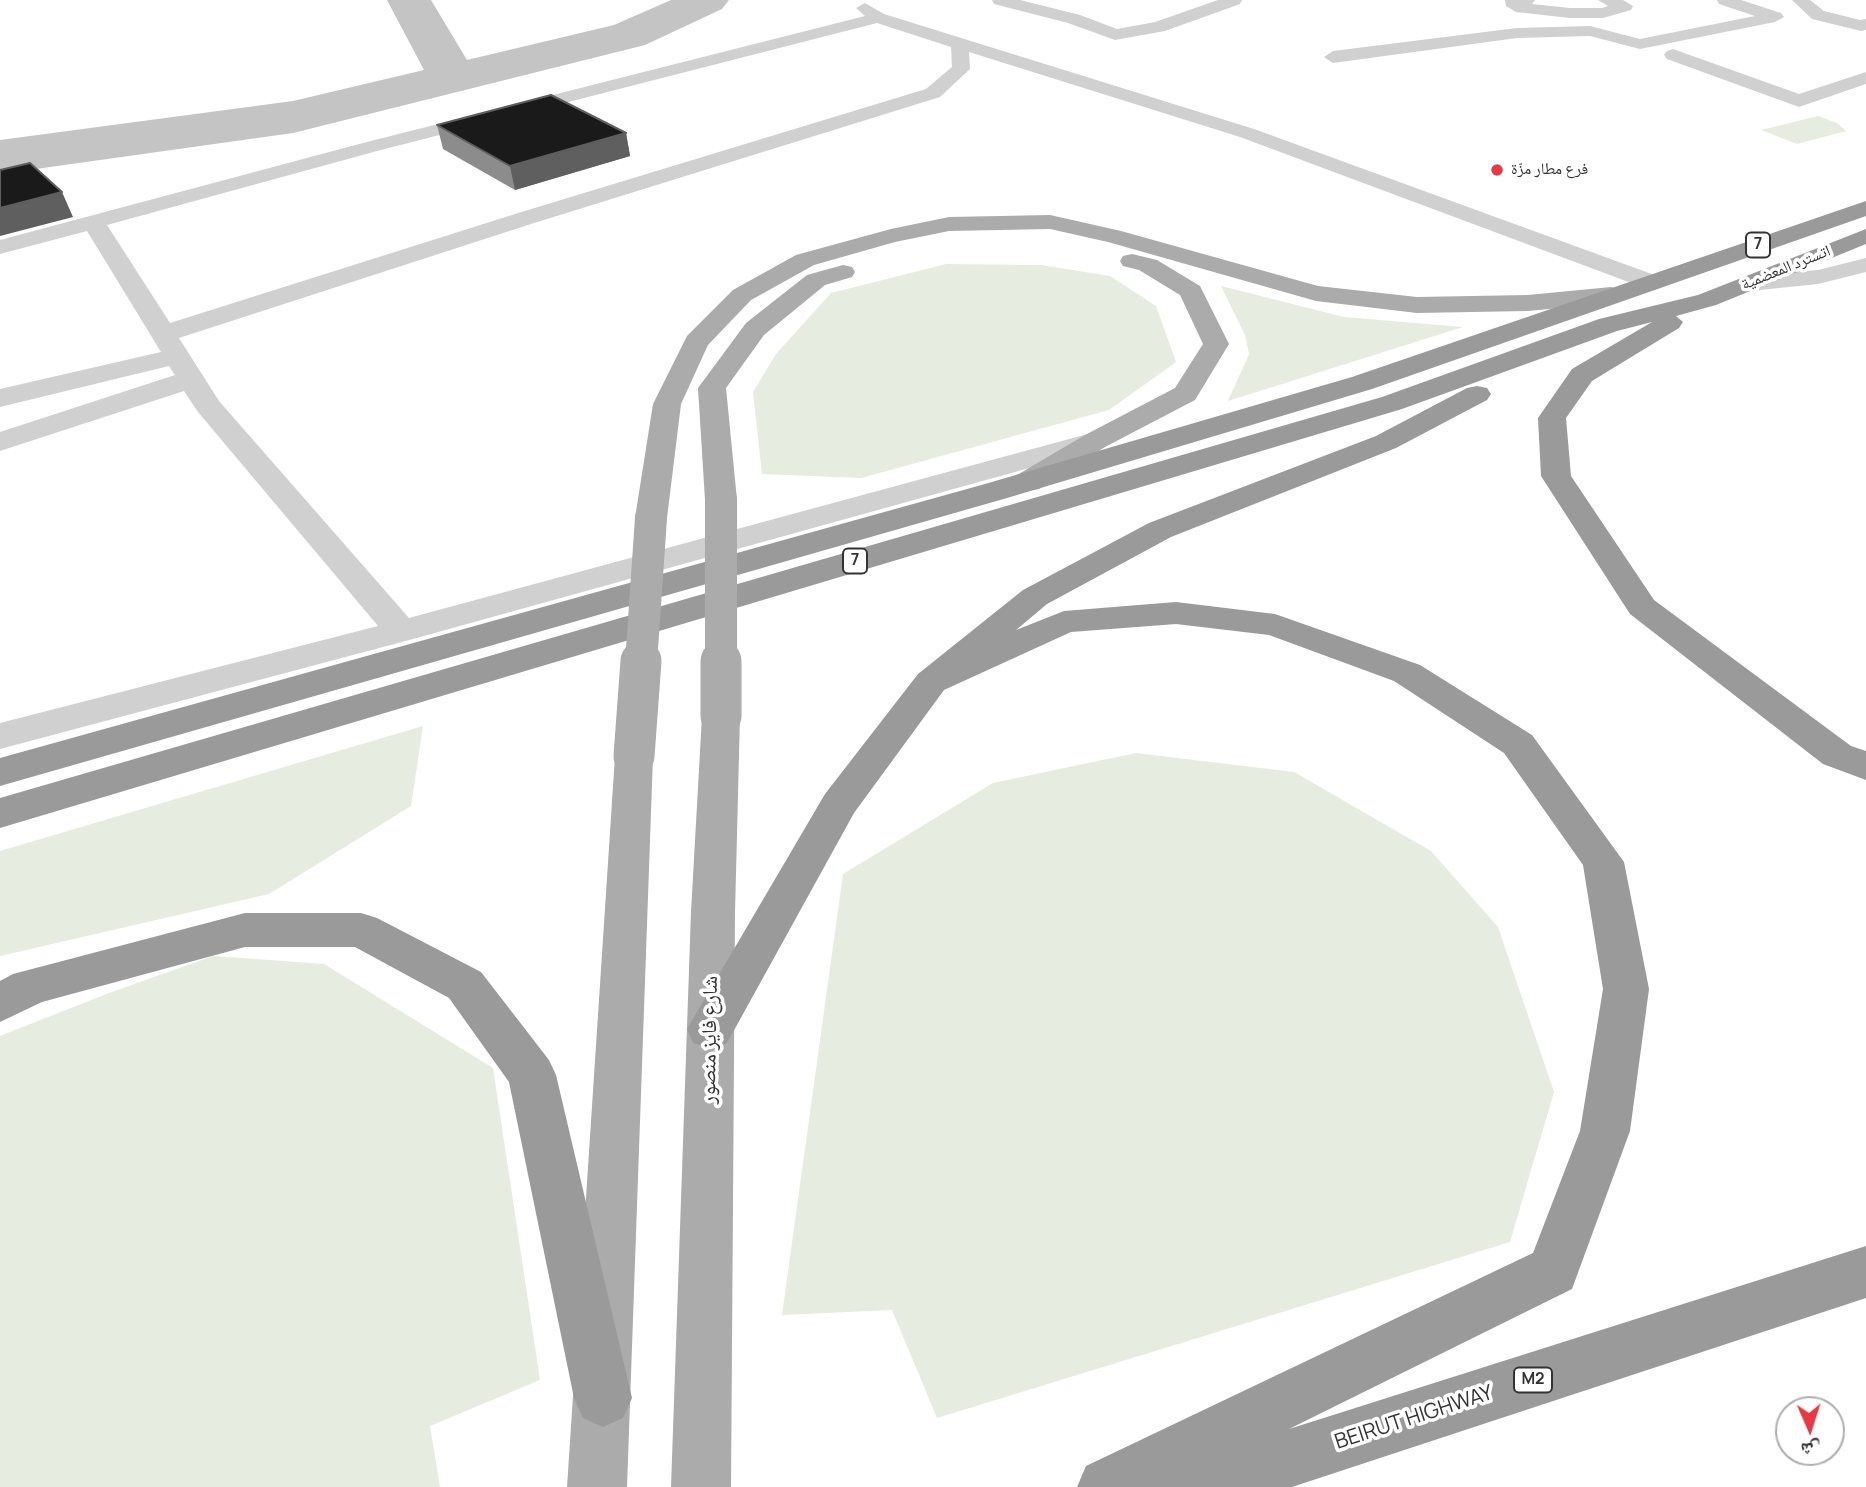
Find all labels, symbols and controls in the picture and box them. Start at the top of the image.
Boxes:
place label: فرع مطار مزّة [1511,160,1588,180]
marker: فرع مطار مزّة [1489,162,1505,178]
road number: 7 [1746,232,1770,258]
street label: اتسترد المعضمية [1739,241,1833,295]
road number: 7 [843,548,867,574]
street label: شارع فايز منصور [696,976,724,1104]
road number: M2 [1514,1368,1552,1392]
street label: BEIRUT HIGHWAY [1332,1381,1496,1455]
north arrow [1775,1396,1845,1466]
text: ش [1800,1436,1822,1463]

